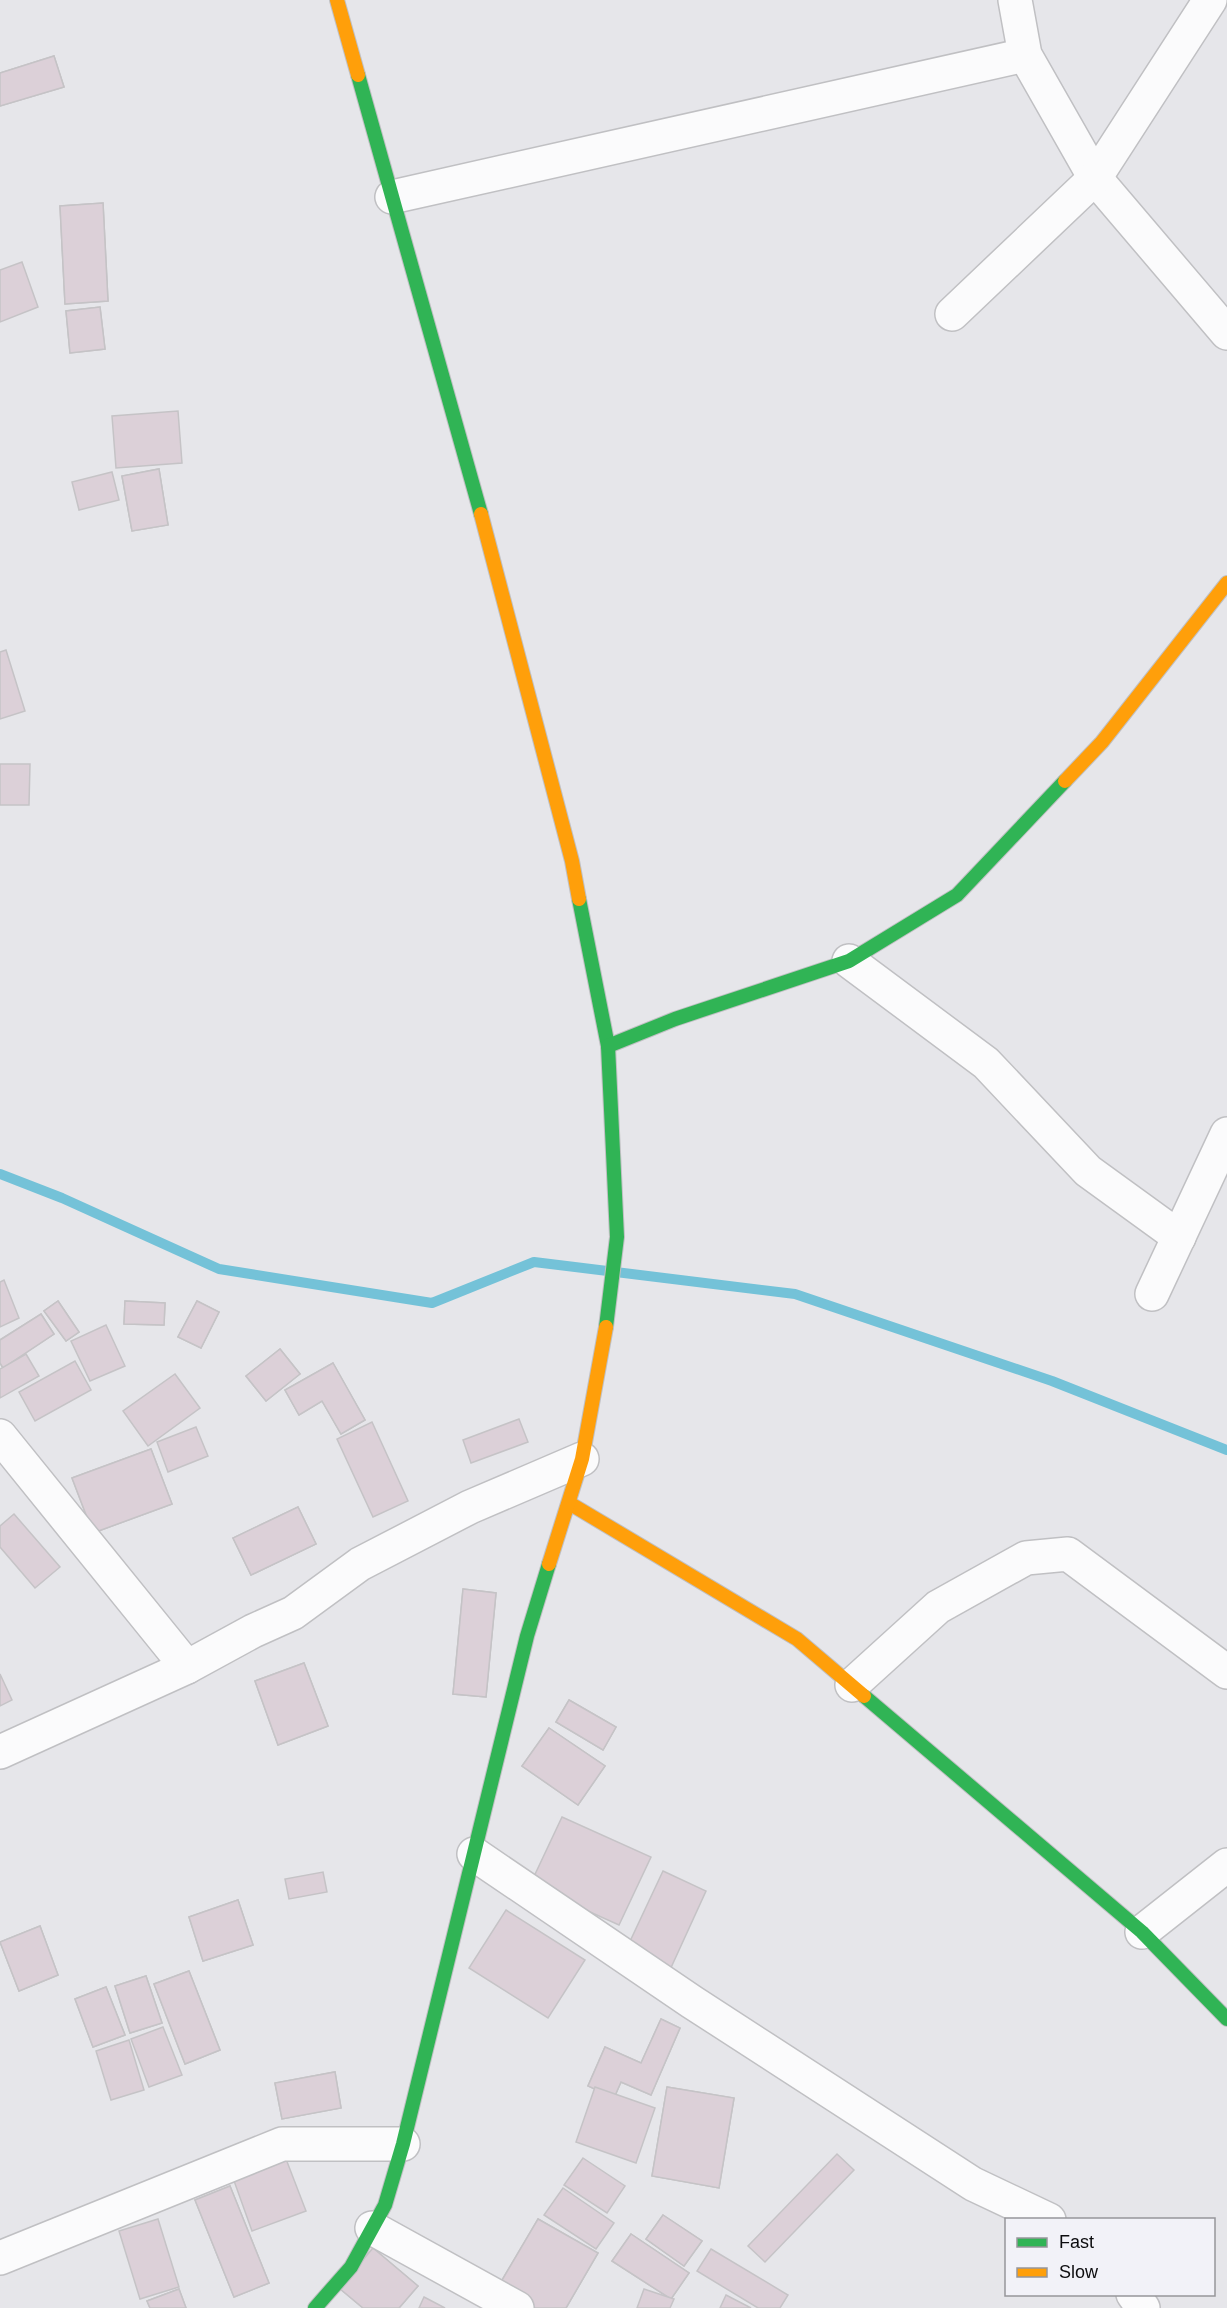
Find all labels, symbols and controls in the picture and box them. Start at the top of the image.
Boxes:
legend [1005,2218,1215,2296]
text: Fast [1059,2232,1094,2252]
text: Slow [1059,2262,1099,2282]

